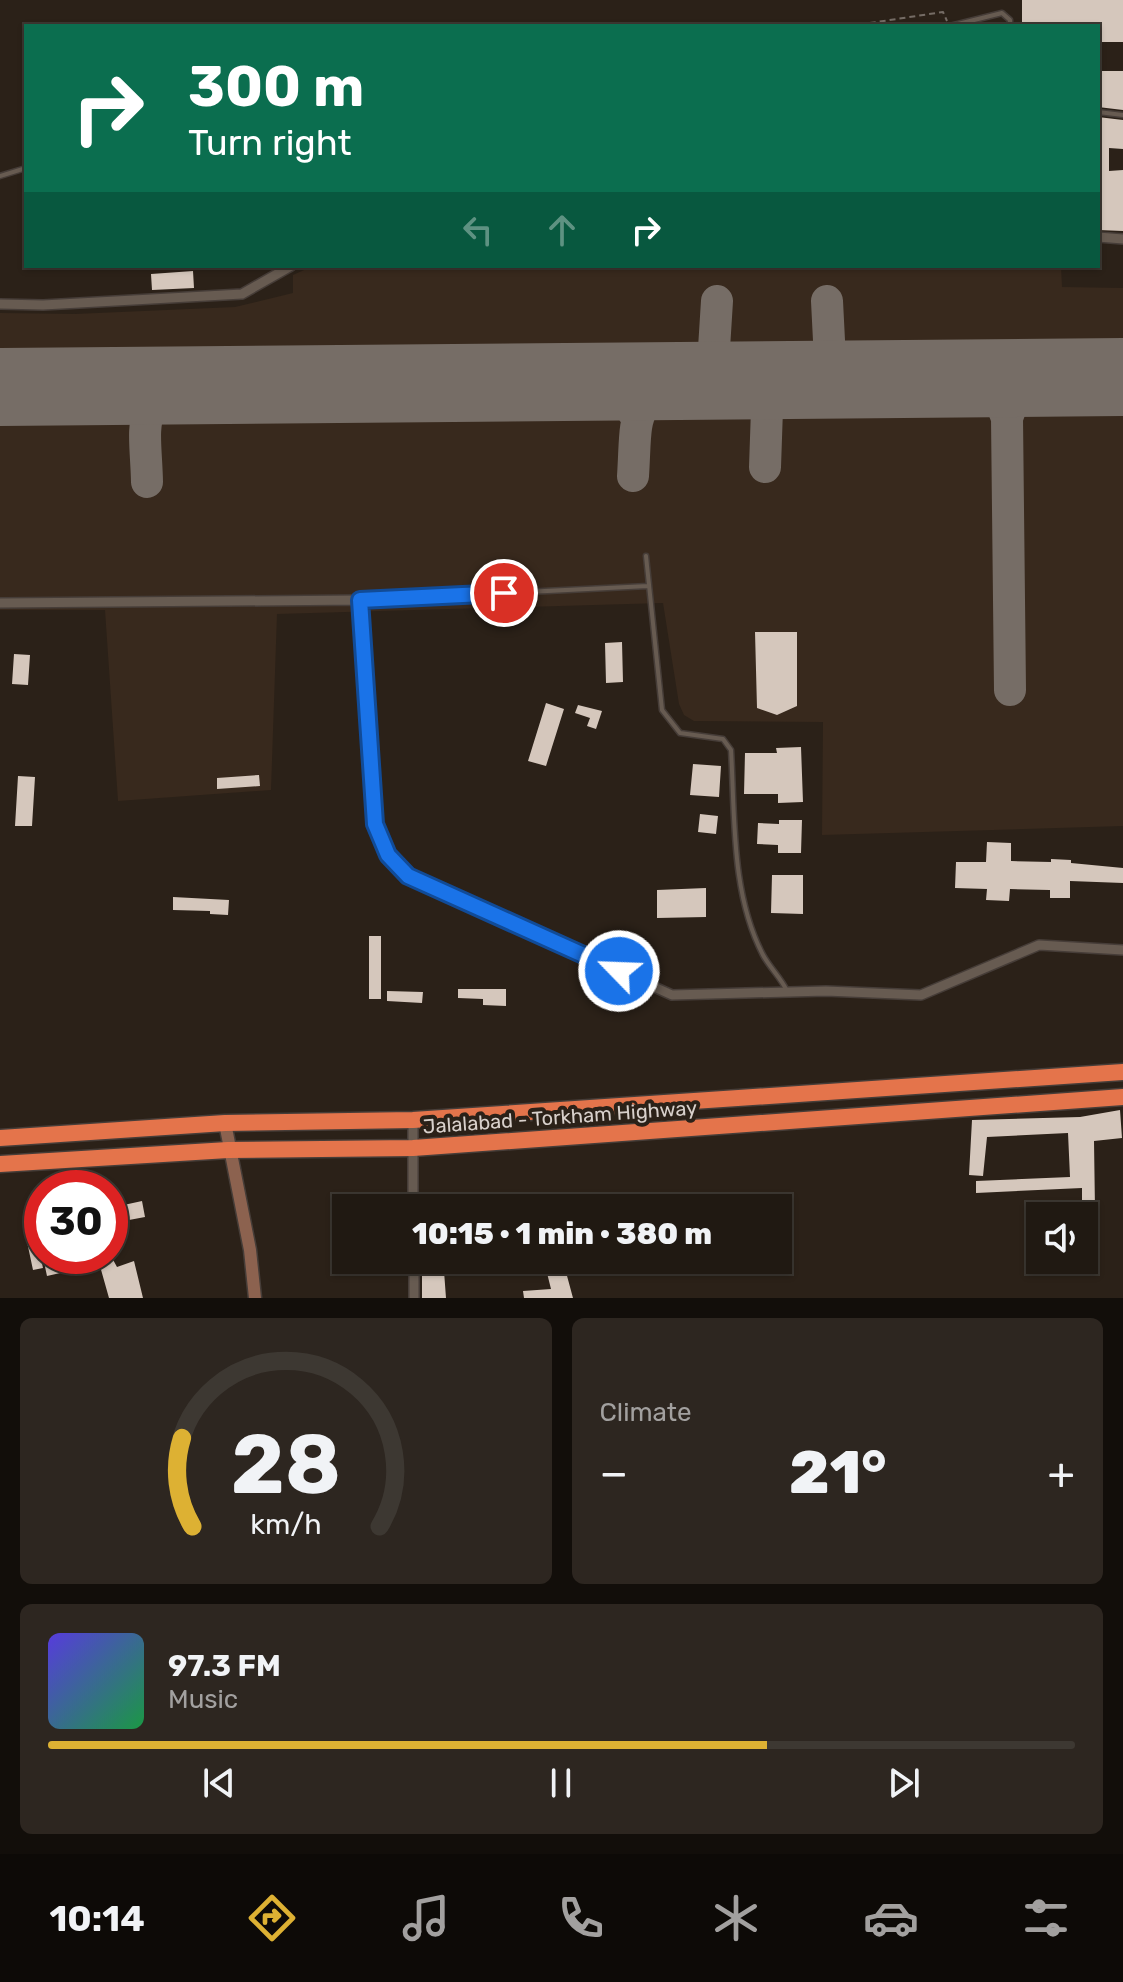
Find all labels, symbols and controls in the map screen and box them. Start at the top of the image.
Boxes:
text: 300 m [188,54,364,120]
icon: right [56,56,160,160]
text: Turn right [188,121,352,164]
icon: left [456,208,500,252]
icon: ahead [540,208,584,252]
icon: right [624,208,668,252]
pin [470,559,538,627]
icon: arrive [482,571,526,615]
position arrow [577,929,661,1013]
street label: Jalalabad - Torkham Highway [422,1095,698,1139]
speed limit sign: 30 [24,1170,128,1274]
map controls [1026,1202,1098,1274]
button: sound [1026,1202,1098,1274]
text: 10:15 · 1 min · 380 m [412,1216,712,1252]
text: Climate [600,1397,692,1428]
text: 28 [231,1415,341,1514]
text: 21° [789,1437,887,1508]
text: − [600,1447,628,1499]
text: + [1048,1447,1075,1499]
text: km/h [250,1507,321,1541]
text: 97.3 FM [168,1648,281,1684]
text: Music [168,1684,238,1715]
icon: previous [197,1761,241,1805]
icon: pause [539,1761,583,1805]
icon: next [882,1761,926,1805]
icon: directions [244,1890,300,1946]
icon: music [398,1890,454,1946]
icon: phone [553,1890,609,1946]
icon: climate [708,1890,764,1946]
icon: car [863,1890,919,1946]
icon: filters [1018,1890,1074,1946]
text: 10:14 [49,1897,145,1940]

